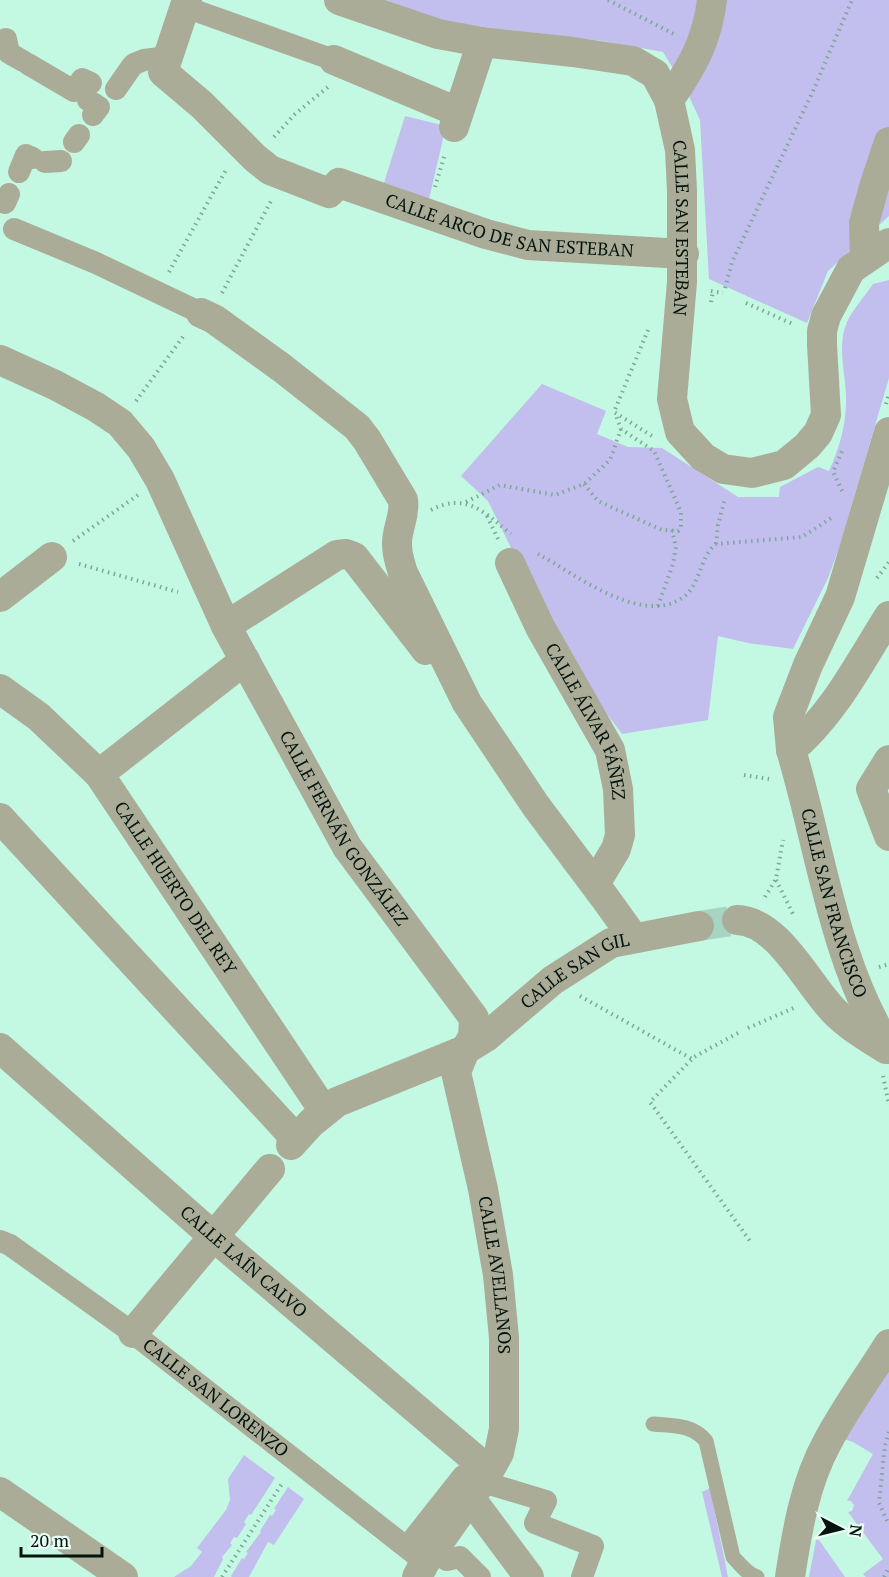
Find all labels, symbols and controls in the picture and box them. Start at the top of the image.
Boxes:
street label: CALLE SAN ESTEBAN [667,138,695,317]
street label: CALLE ARCO DE SAN ESTEBAN [382,187,635,262]
street label: CALLE ÁLVAR FÁÑEZ [540,638,631,801]
street label: CALLE FERNÁN GONZÁLEZ [274,726,414,930]
street label: CALLE HUERTO DEL REY [109,796,243,979]
street label: CALLE SAN FRANCISCO [796,805,874,1001]
street label: CALLE SAN GIL [515,927,631,1014]
street label: CALLE AVELLANOS [473,1194,518,1354]
street label: CALLE LAÍN CALVO [175,1199,313,1322]
street label: CALLE SAN LORENZO [138,1332,294,1462]
north arrow [811,1499,871,1559]
scale bar [21,1520,102,1558]
text: N [844,1523,868,1538]
text: 20 m [30,1528,70,1552]

